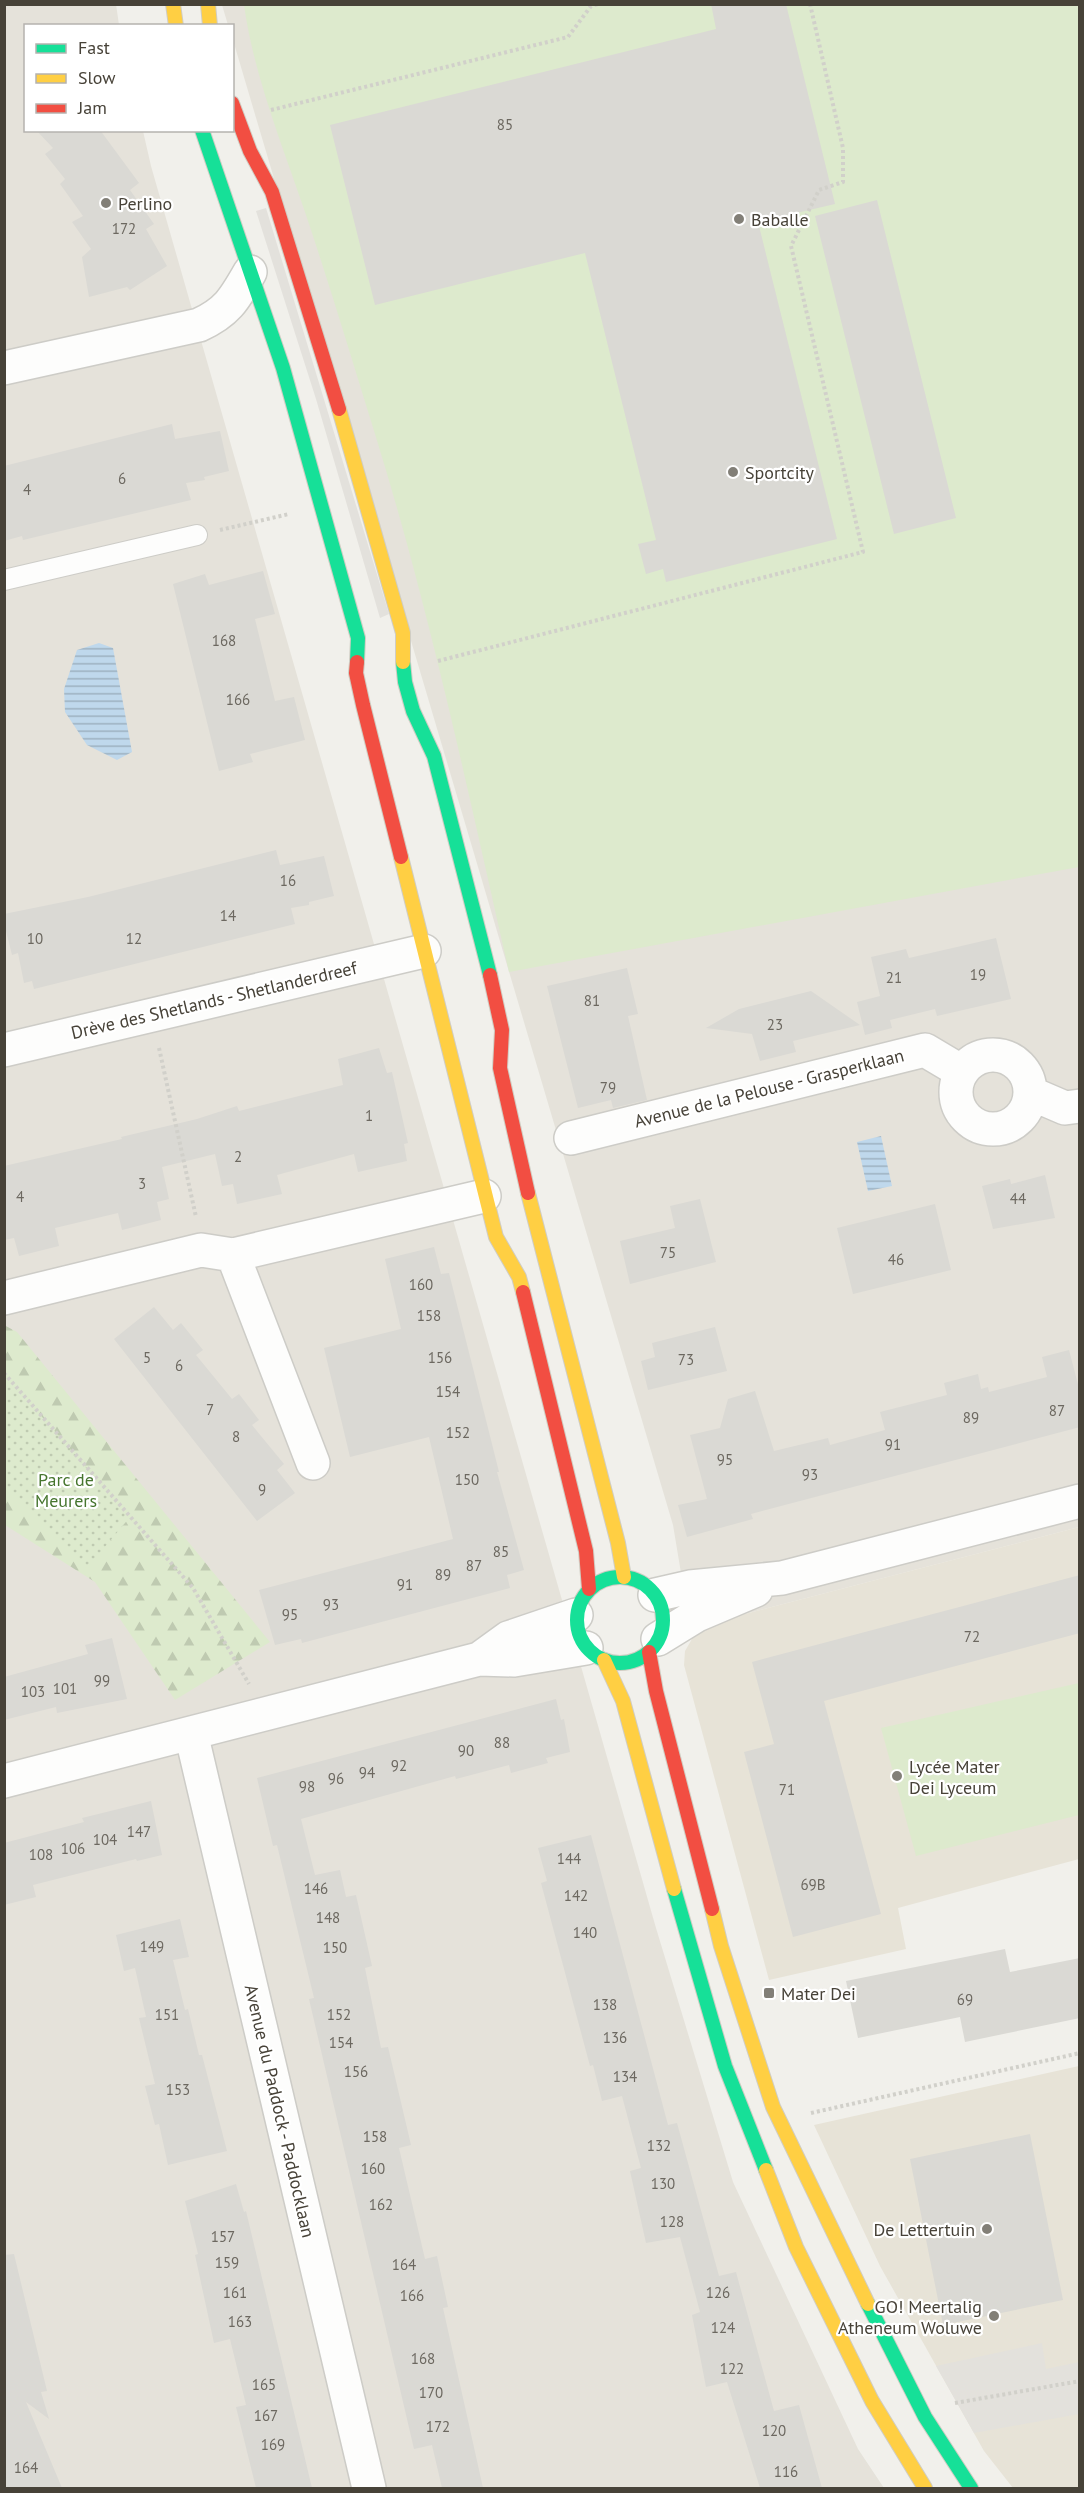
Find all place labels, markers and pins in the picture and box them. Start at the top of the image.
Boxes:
place label: Perlino [118,192,172,215]
marker: Perlino [99,196,113,210]
place label: Baballe [751,208,809,231]
marker: Baballe [732,212,746,226]
place label: Sportcity [745,461,815,484]
marker: Sportcity [726,465,740,479]
place label: Lycée Mater Dei Lyceum [909,1755,1000,1799]
marker: Lycée Mater Dei Lyceum [890,1769,904,1783]
place label: Mater Dei [781,1982,856,2005]
marker: Mater Dei [762,1986,776,2000]
place label: De Lettertuin [874,2218,975,2241]
marker: De Lettertuin [980,2222,994,2236]
place label: GO! Meertalig Atheneum Woluwe [838,2295,982,2339]
marker: GO! Meertalig Atheneum Woluwe [987,2309,1001,2323]

